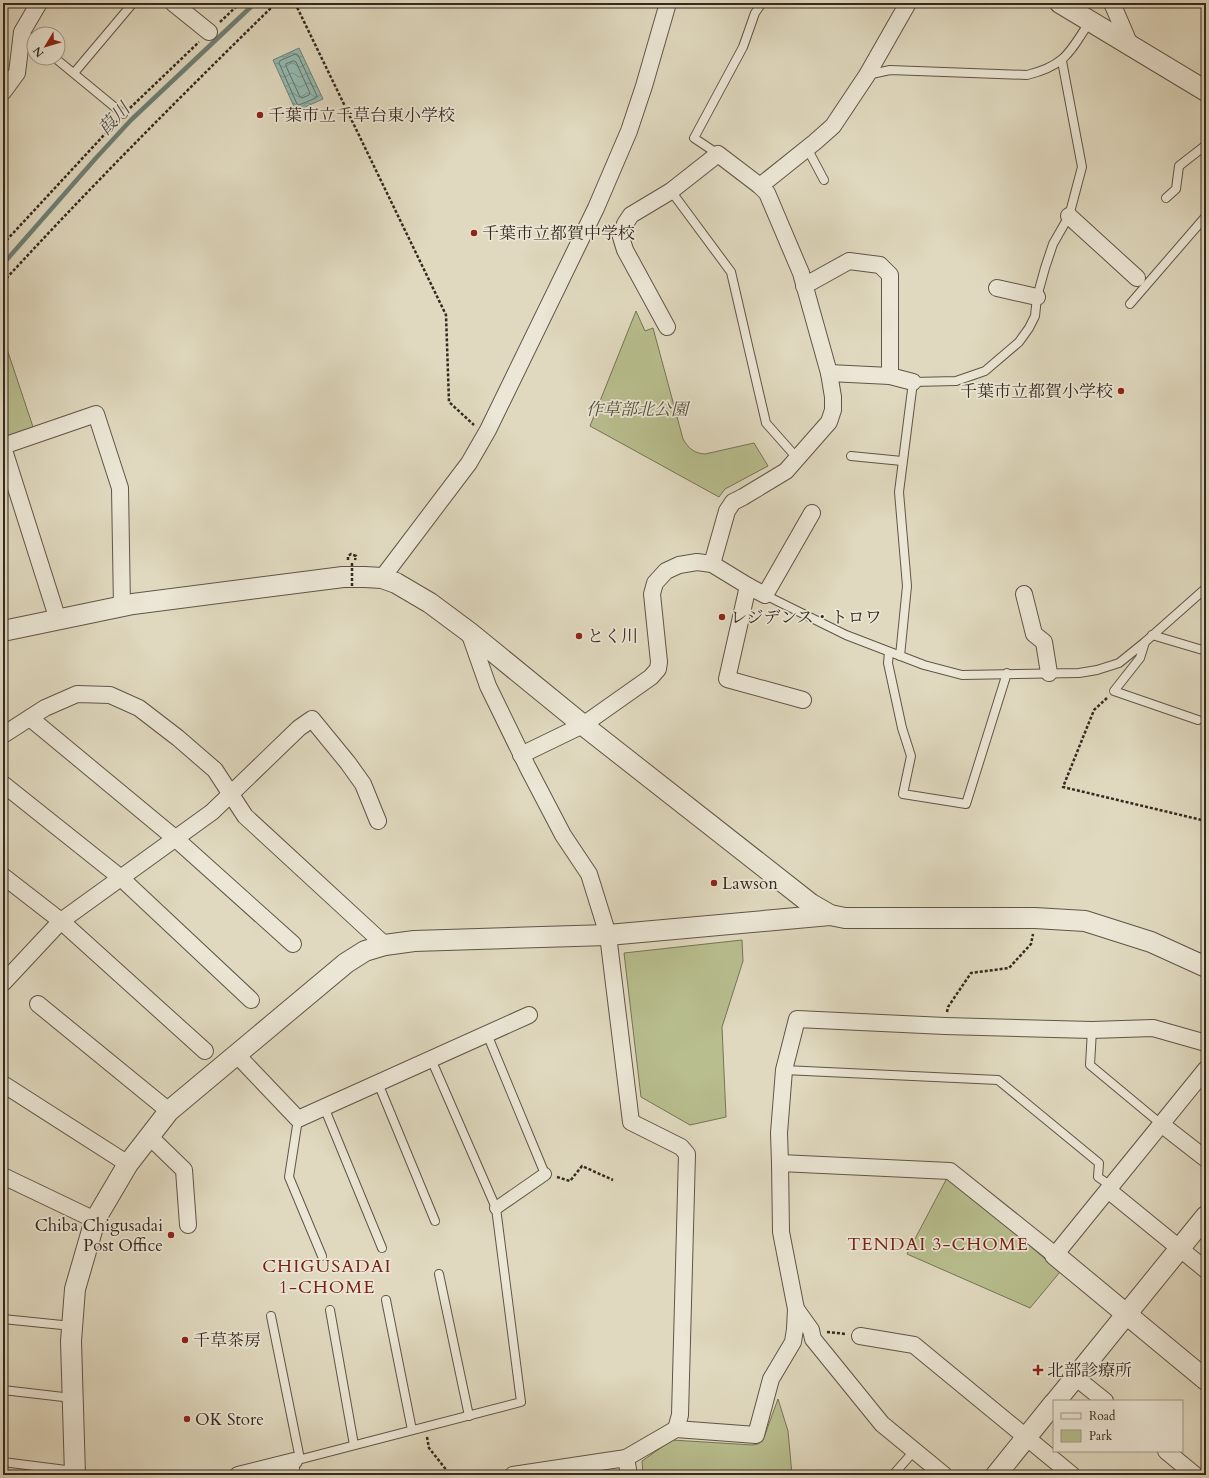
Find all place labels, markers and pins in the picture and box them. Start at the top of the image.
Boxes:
place label: 千葉市立千草台東小学校 [268,104,455,127]
marker: 千葉市立千草台東小学校 [255,110,265,120]
place label: 千葉市立都賀中学校 [482,222,635,245]
marker: 千葉市立都賀中学校 [469,228,479,238]
place label: 千葉市立都賀小学校 [960,380,1113,403]
marker: 千葉市立都賀小学校 [1116,386,1126,396]
place label: レジデンス・トロワ [730,606,882,629]
marker: レジデンス・トロワ [717,612,727,622]
place label: とく川 [587,625,638,648]
marker: とく川 [574,631,584,641]
place label: Lawson [722,872,778,895]
marker: Lawson [709,878,719,888]
place label: Chiba Chigusadai Post Office [35,1214,163,1257]
marker: Chiba Chigusadai Post Office [166,1230,176,1240]
place label: 千草茶房 [193,1329,261,1352]
marker: 千草茶房 [180,1335,190,1345]
place label: 北部診療所 [1047,1359,1132,1382]
marker: 北部診療所 [1032,1364,1044,1376]
place label: OK Store [195,1408,264,1431]
marker: OK Store [182,1414,192,1424]

